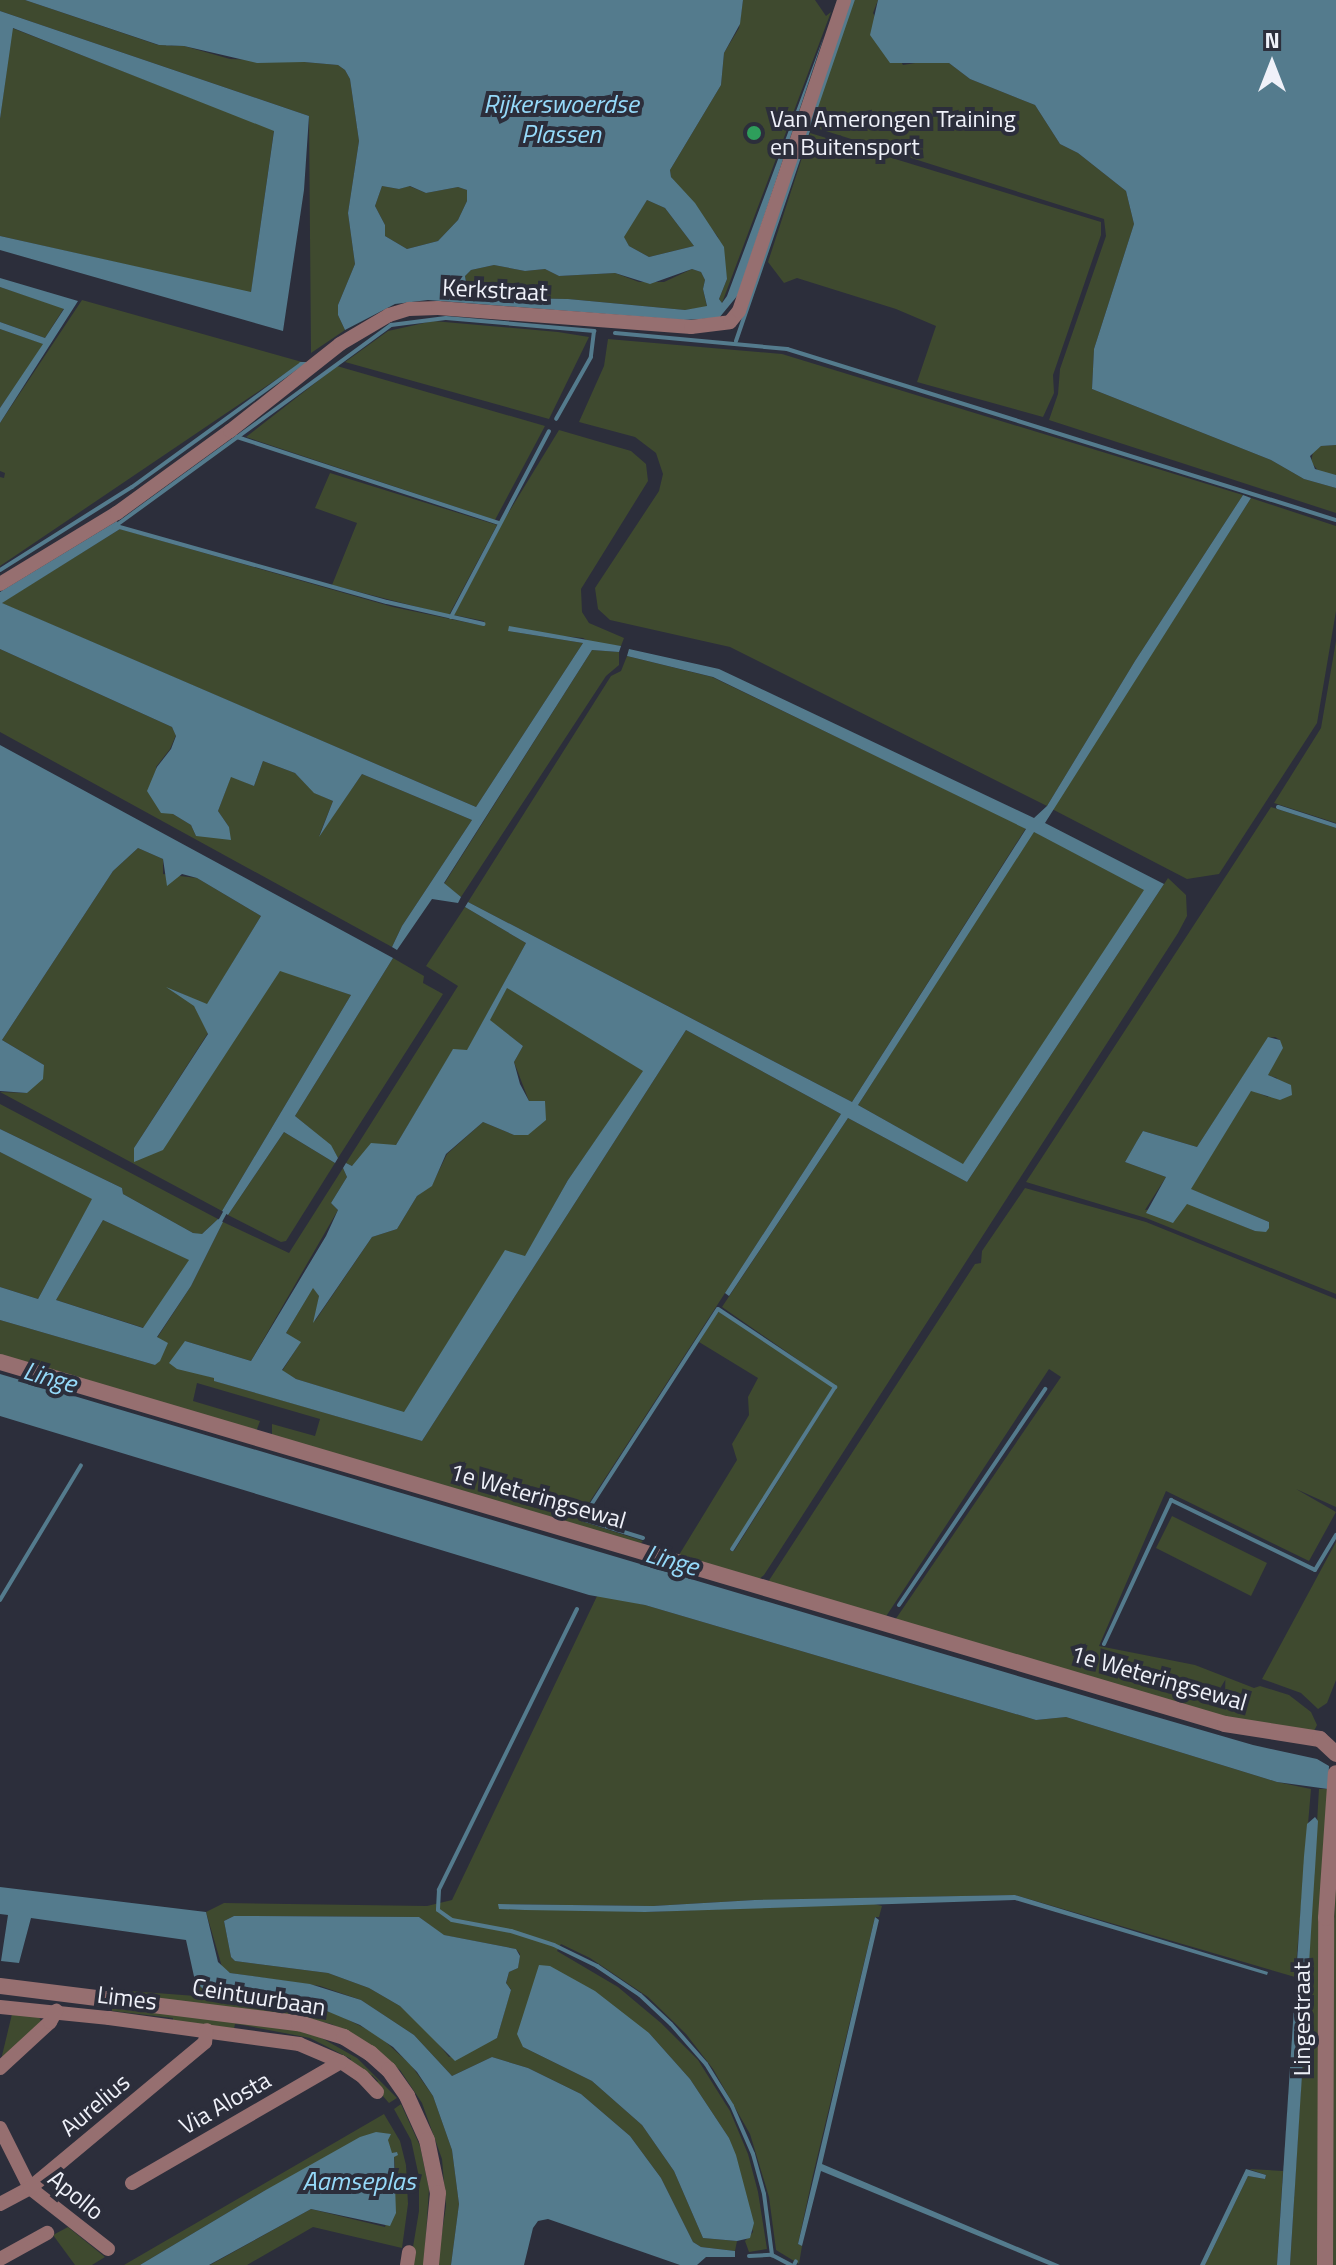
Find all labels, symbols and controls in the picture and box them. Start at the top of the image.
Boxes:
text: N [1264,23,1280,57]
north arrow [1232,24,1312,104]
water label: Rijkerswoerdse Plassen [483,88,639,150]
place label: Van Amerongen Training en Buitensport [770,105,1016,161]
marker: Van Amerongen Training en Buitensport [745,124,763,142]
street label: Kerkstraat [442,273,548,307]
water label: Linge [20,1355,80,1399]
street label: 1e Weteringsewal [447,1457,629,1535]
water label: Linge [642,1538,702,1582]
street label: 1e Weteringsewal [1068,1639,1250,1717]
street label: Lingestraat [1288,1962,1316,2076]
street label: Ceintuurbaan [190,1972,328,2022]
street label: Limes [95,1980,159,2016]
street label: Via Alosta [174,2065,276,2141]
street label: Aurelius [54,2068,136,2142]
street label: Apollo [42,2164,110,2226]
water label: Aamseplas [302,2165,416,2197]

